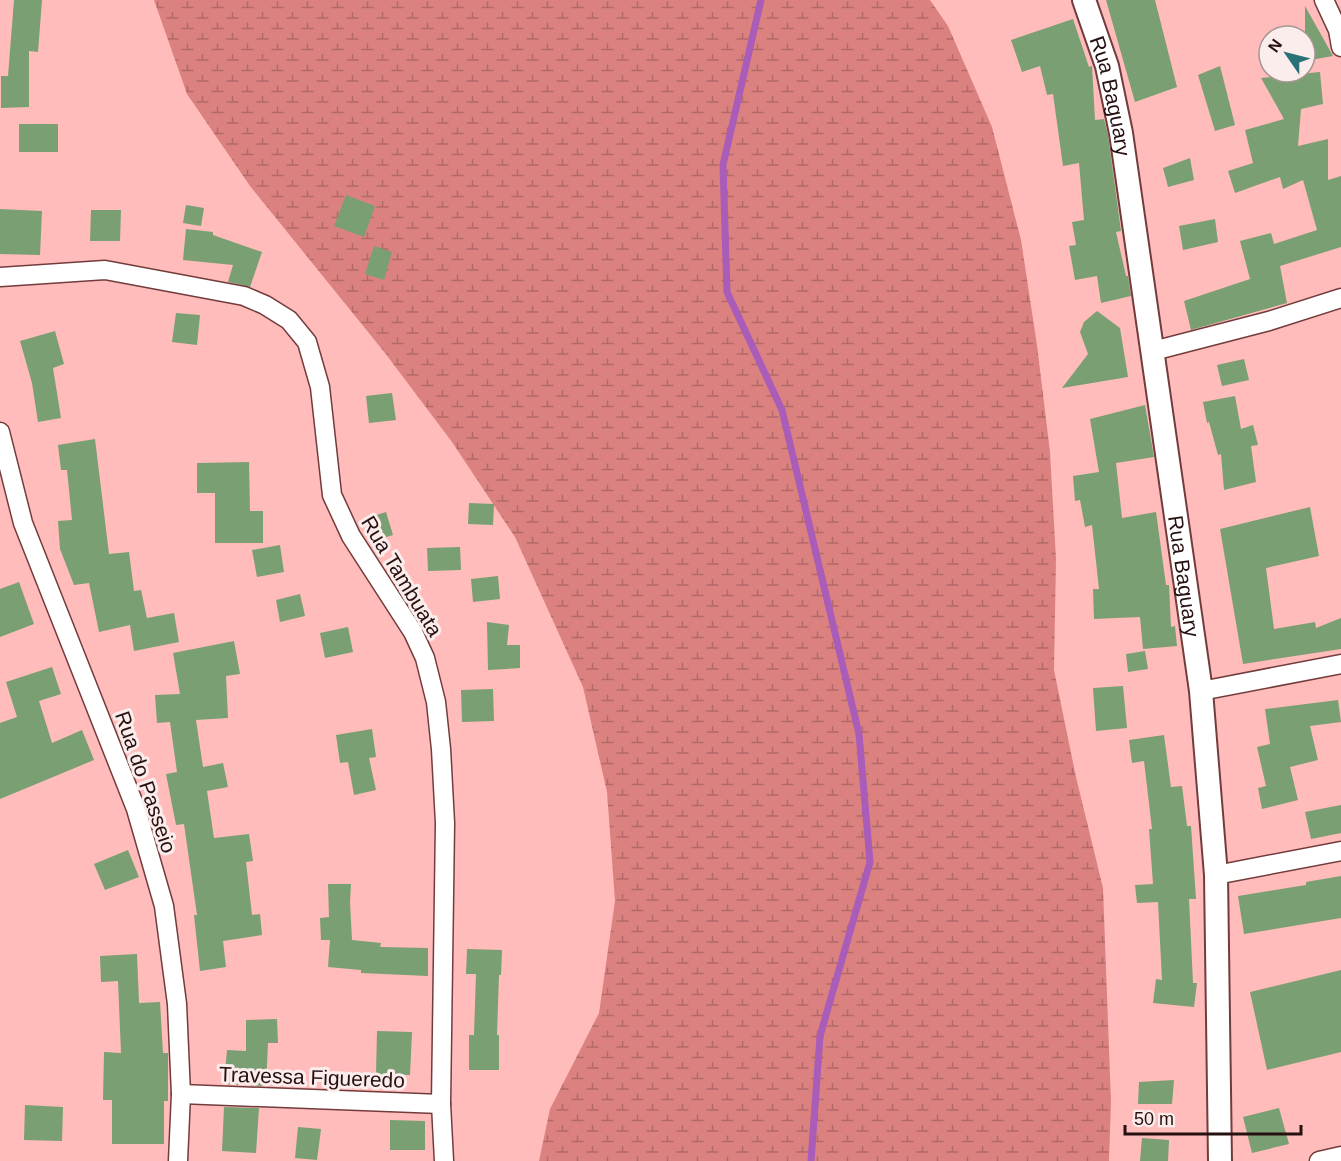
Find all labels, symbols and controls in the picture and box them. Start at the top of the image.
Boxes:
north arrow [1257,24,1317,84]
street label: Rua Baguary [1086,33,1136,158]
text: N [1265,36,1285,55]
street label: Rua Tambuata [357,512,447,641]
street label: Rua Baguary [1164,514,1205,639]
street label: Rua do Passeio [111,708,181,856]
street label: Travessa Figueredo [219,1062,405,1092]
scale bar [1125,1098,1300,1136]
text: 50 m [1134,1109,1174,1129]

